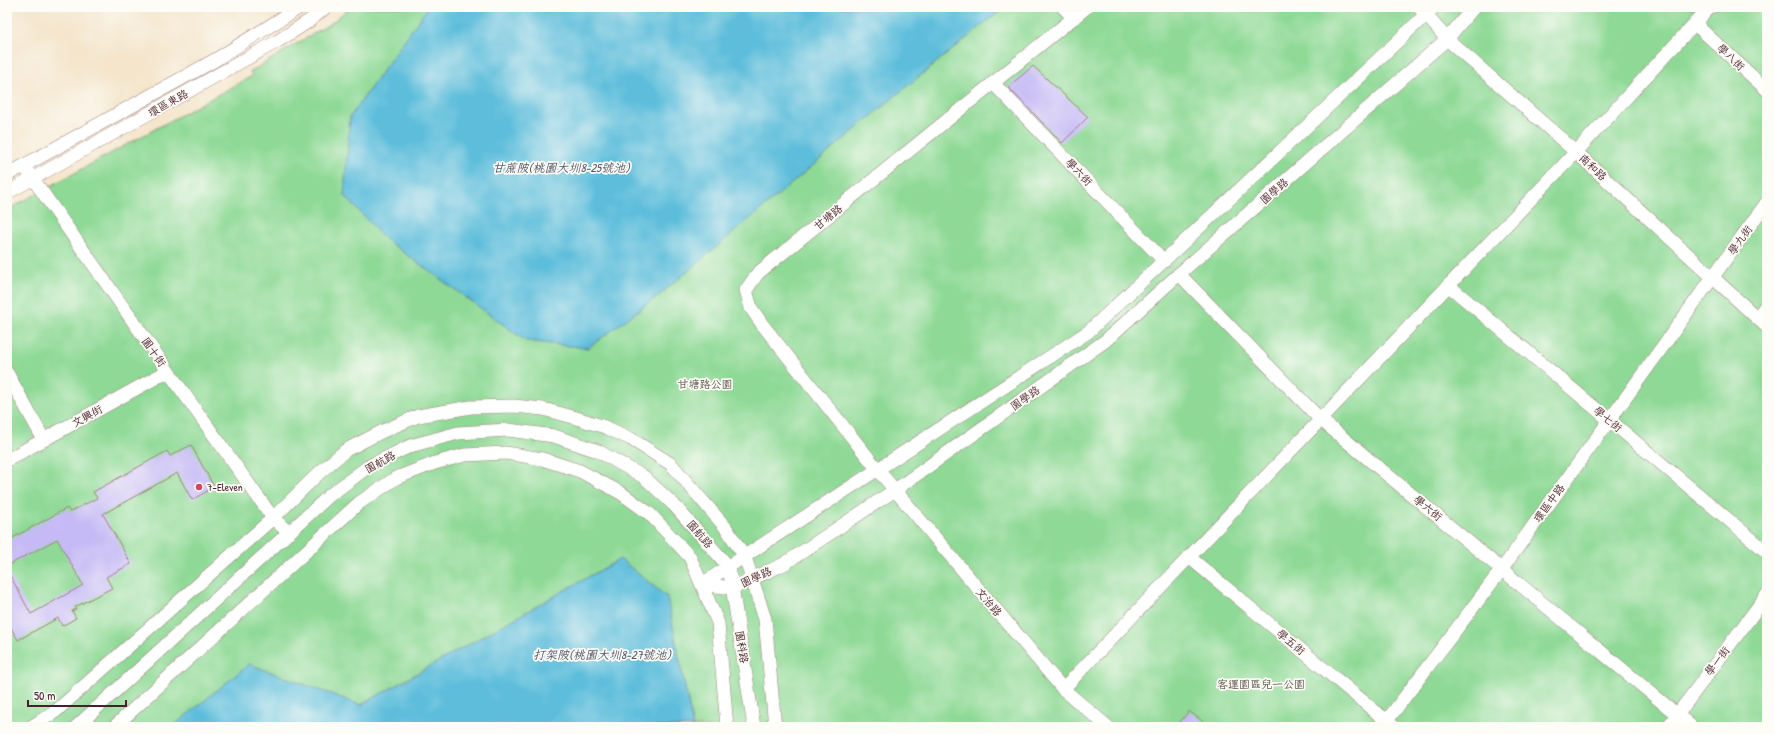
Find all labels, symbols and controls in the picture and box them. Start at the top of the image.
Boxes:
street label: 學八街 [1714,41,1749,74]
street label: 環區東路 [145,86,191,120]
street label: 南和路 [1576,151,1610,183]
street label: 學六街 [1063,155,1096,189]
water label: 甘蔗陂(桃園大圳8-25號池) [492,159,631,176]
street label: 園學路 [1257,175,1291,207]
street label: 甘塘路 [811,201,845,233]
street label: 學九街 [1725,222,1756,258]
street label: 園十街 [139,334,170,370]
park label: 甘塘路公園 [678,377,733,391]
street label: 園學路 [1007,383,1043,413]
street label: 文興街 [69,401,106,430]
street label: 學七街 [1591,403,1626,436]
street label: 園航路 [362,448,398,476]
place label: 7-Eleven [207,480,243,494]
street label: 環區中路 [1530,481,1568,525]
marker: 7-Eleven [194,482,204,492]
street label: 學六街 [1411,492,1446,524]
street label: 園航路 [684,517,716,551]
street label: 園學路 [738,564,774,590]
street label: 文治路 [973,585,1005,619]
street label: 學五街 [1274,626,1309,659]
street label: 園科路 [733,630,751,664]
street label: 學一街 [1701,643,1733,678]
water label: 打架陂(桃園大圳8-27號池) [533,646,673,663]
park label: 客運園區兒一公園 [1217,677,1305,691]
scale bar [28,682,126,708]
text: 50 m [34,687,55,704]

